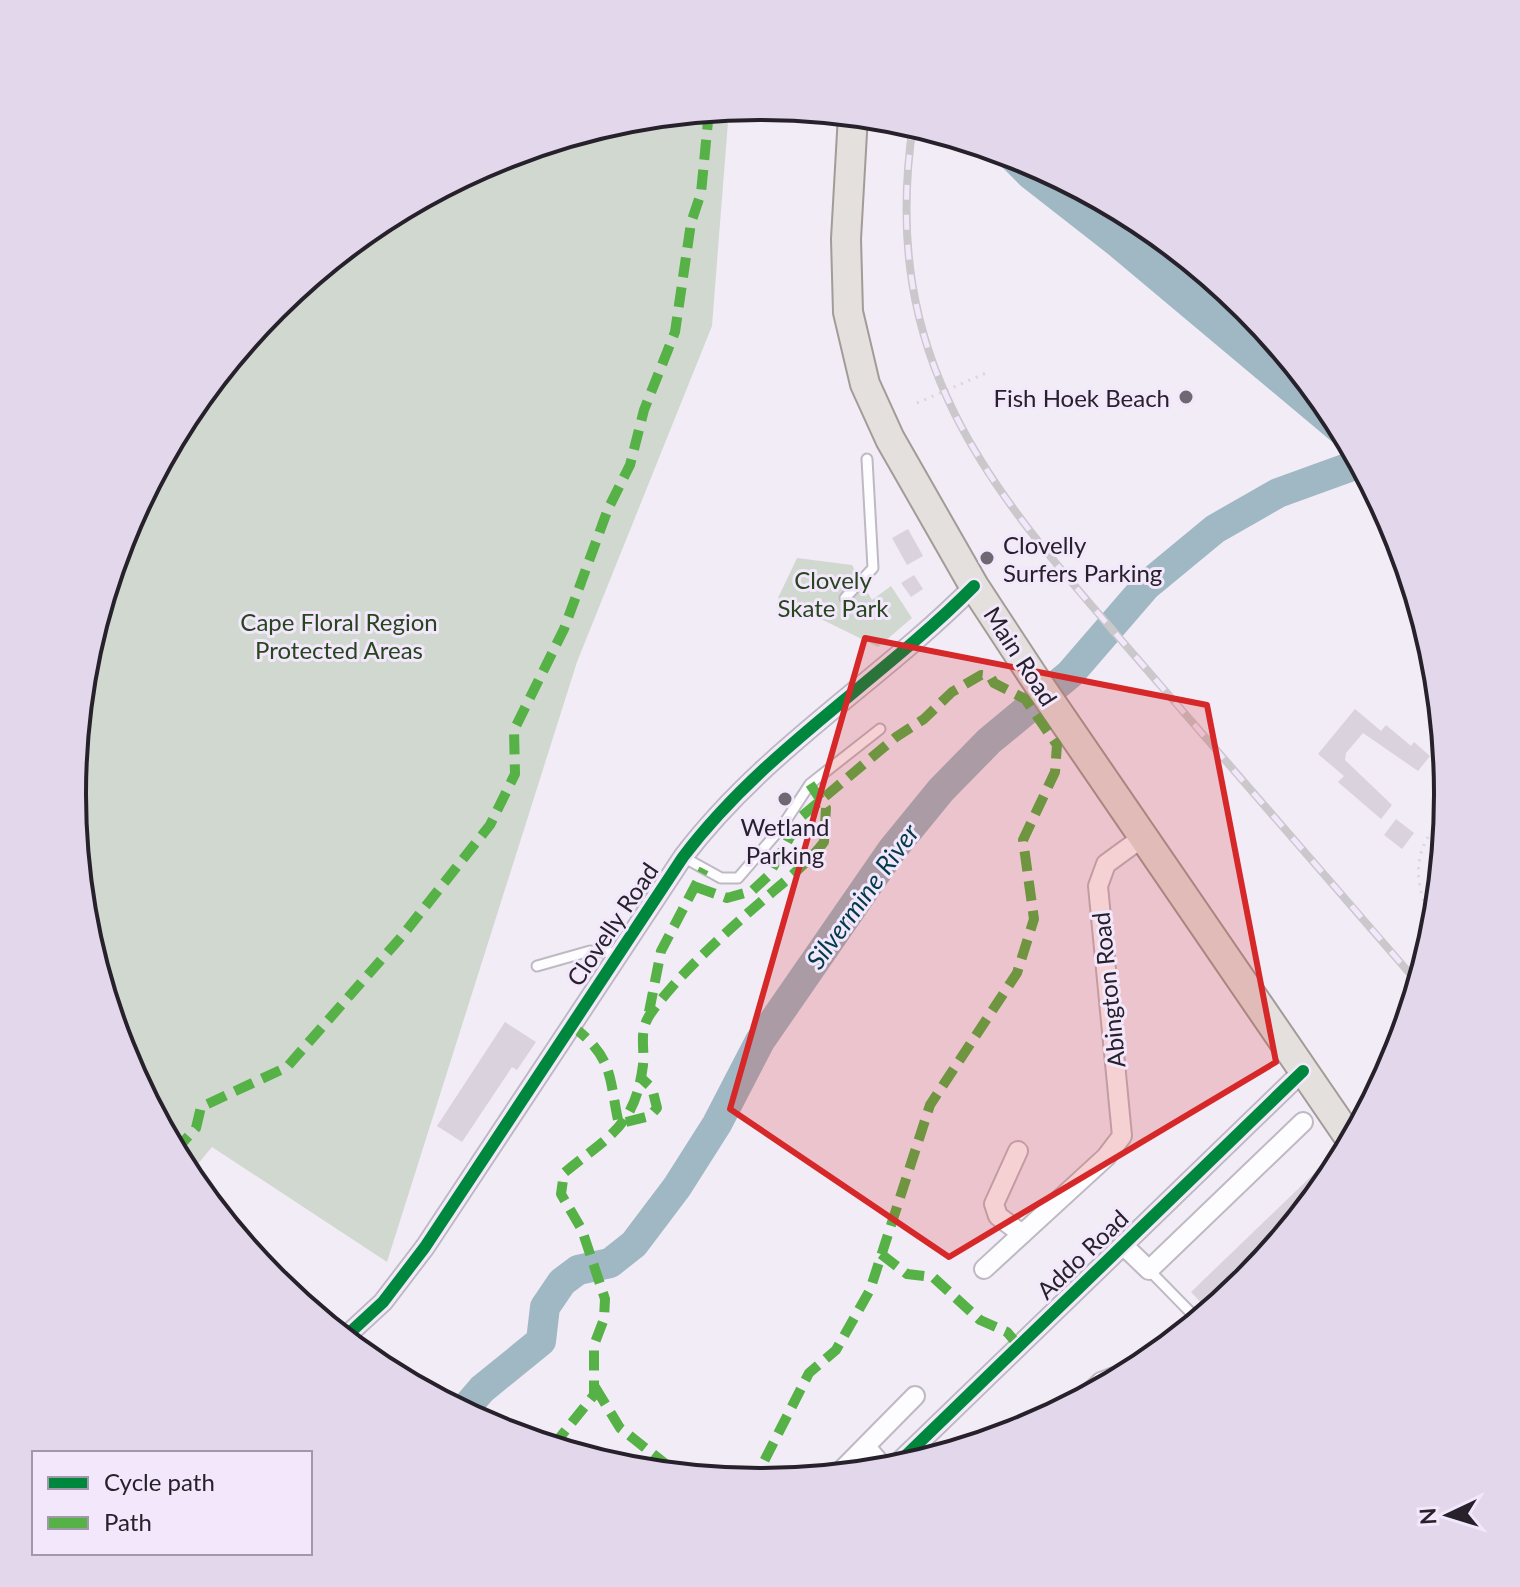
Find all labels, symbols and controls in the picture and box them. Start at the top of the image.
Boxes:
place label: Fish Hoek Beach [993,383,1170,412]
marker: Fish Hoek Beach [1177,388,1195,406]
place label: Clovelly Surfers Parking [1003,530,1162,587]
marker: Clovelly Surfers Parking [978,549,996,567]
park label: Clovely Skate Park [777,565,889,622]
street label: Main Road [978,601,1064,711]
park label: Cape Floral Region Protected Areas [240,607,438,664]
marker: Wetland Parking [776,790,794,808]
place label: Wetland Parking [740,812,830,869]
water label: Silvermine River [799,816,926,975]
street label: Clovelly Road [560,857,664,991]
street label: Abington Road [1085,911,1131,1069]
street label: Addo Road [1030,1203,1134,1305]
legend [32,1451,312,1555]
text: Cycle path [104,1467,215,1496]
north arrow [1408,1475,1488,1555]
text: Path [104,1507,152,1536]
text: N [1413,1507,1442,1526]

